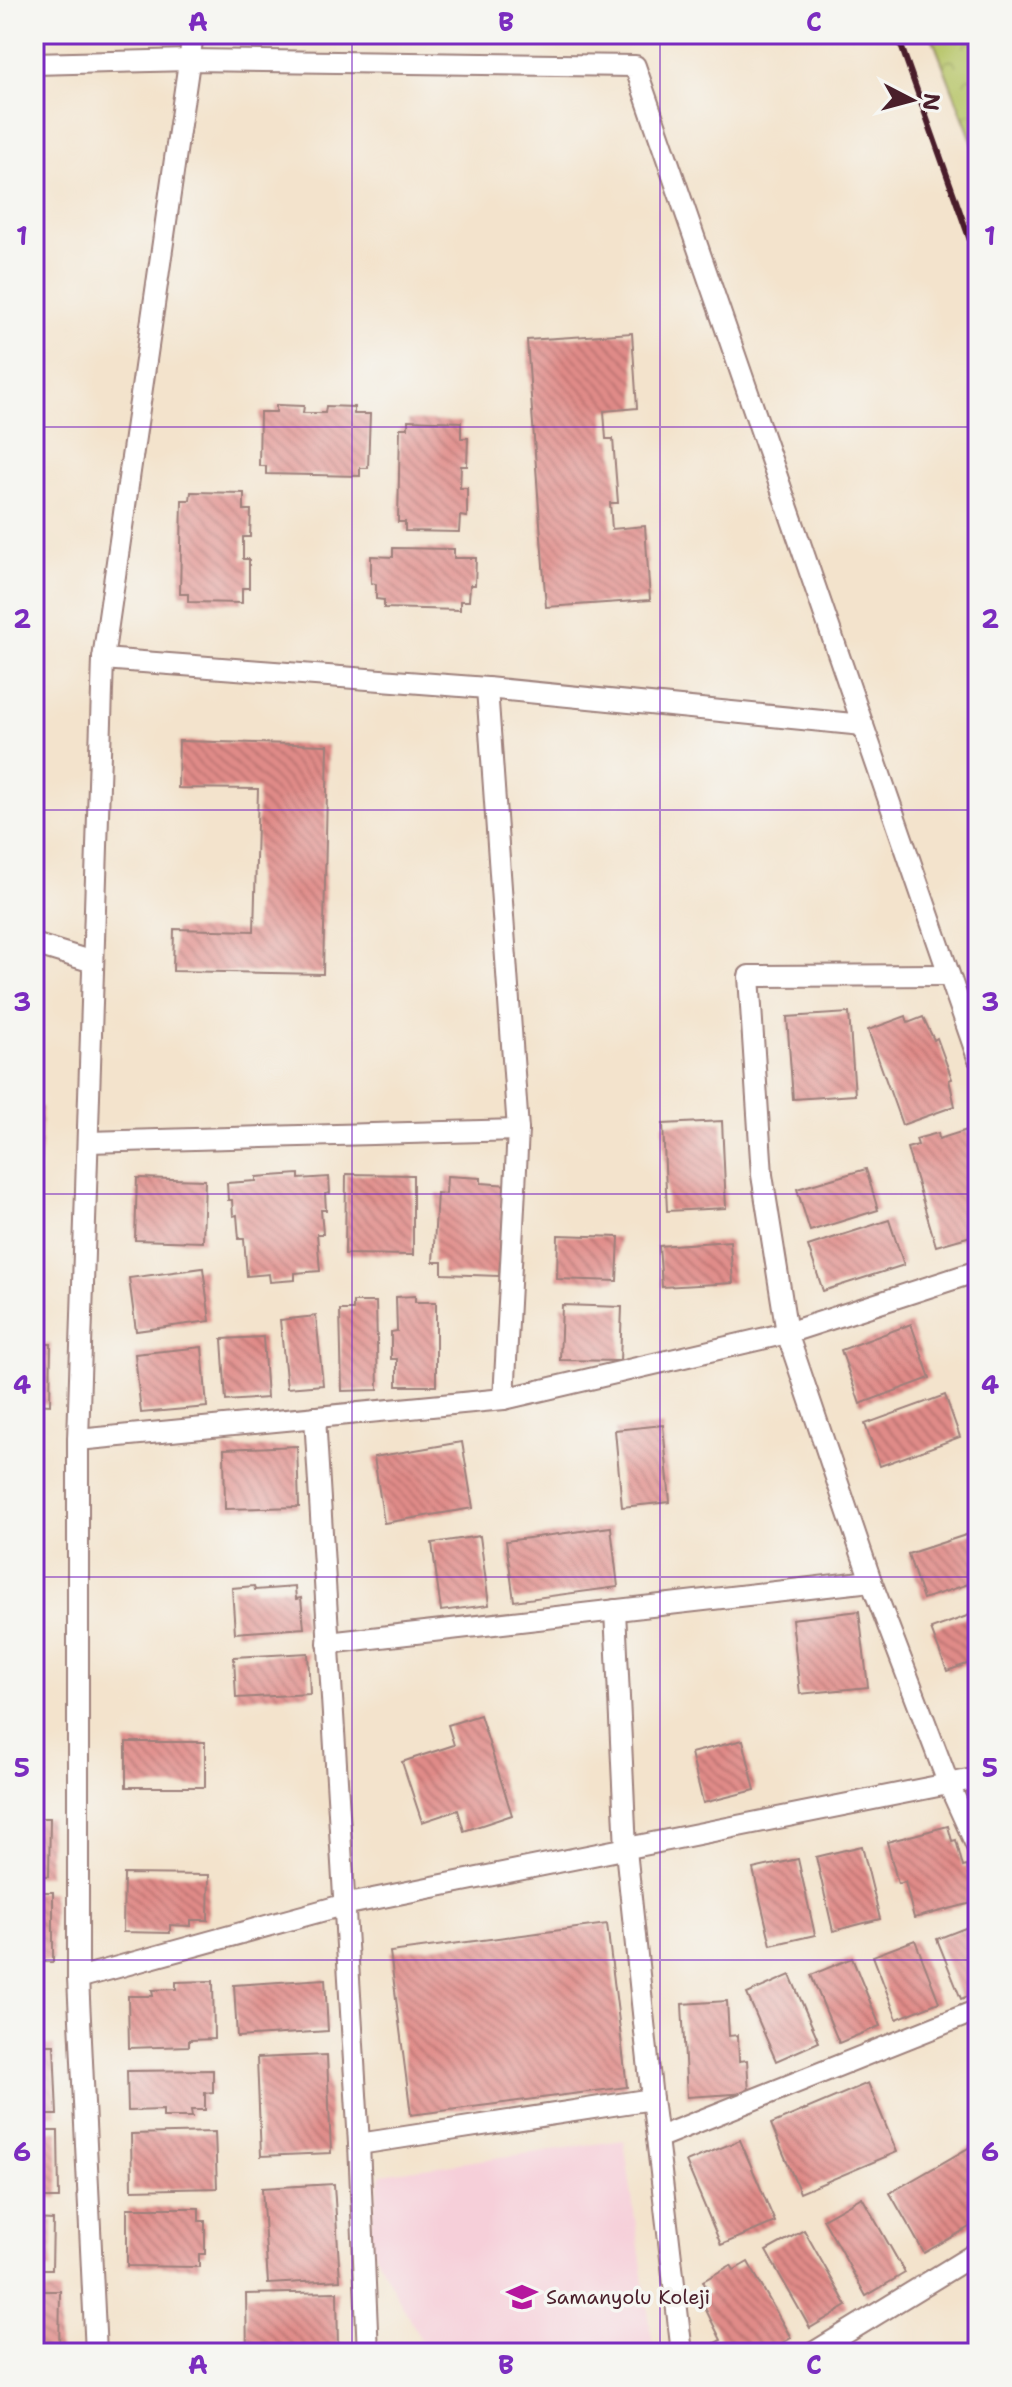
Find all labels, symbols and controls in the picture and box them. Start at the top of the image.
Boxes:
text: A [188,4,208,39]
text: B [498,4,514,39]
text: C [806,4,822,39]
north arrow [872,60,952,140]
text: N [916,92,947,112]
text: 1 [16,218,28,253]
text: 1 [984,218,996,253]
text: 2 [13,601,31,636]
text: 2 [981,601,999,636]
text: 3 [13,984,31,1019]
text: 3 [981,984,999,1019]
text: 4 [13,1367,31,1402]
text: 4 [981,1367,999,1402]
text: 5 [14,1750,30,1785]
text: 5 [982,1750,998,1785]
text: 6 [13,2134,31,2169]
text: 6 [981,2134,999,2169]
school or university icon: Samanyolu Koleji [505,2280,539,2314]
place label: Samanyolu Koleji [546,2284,710,2310]
text: A [188,2347,208,2382]
text: B [498,2347,514,2382]
text: C [806,2347,822,2382]

